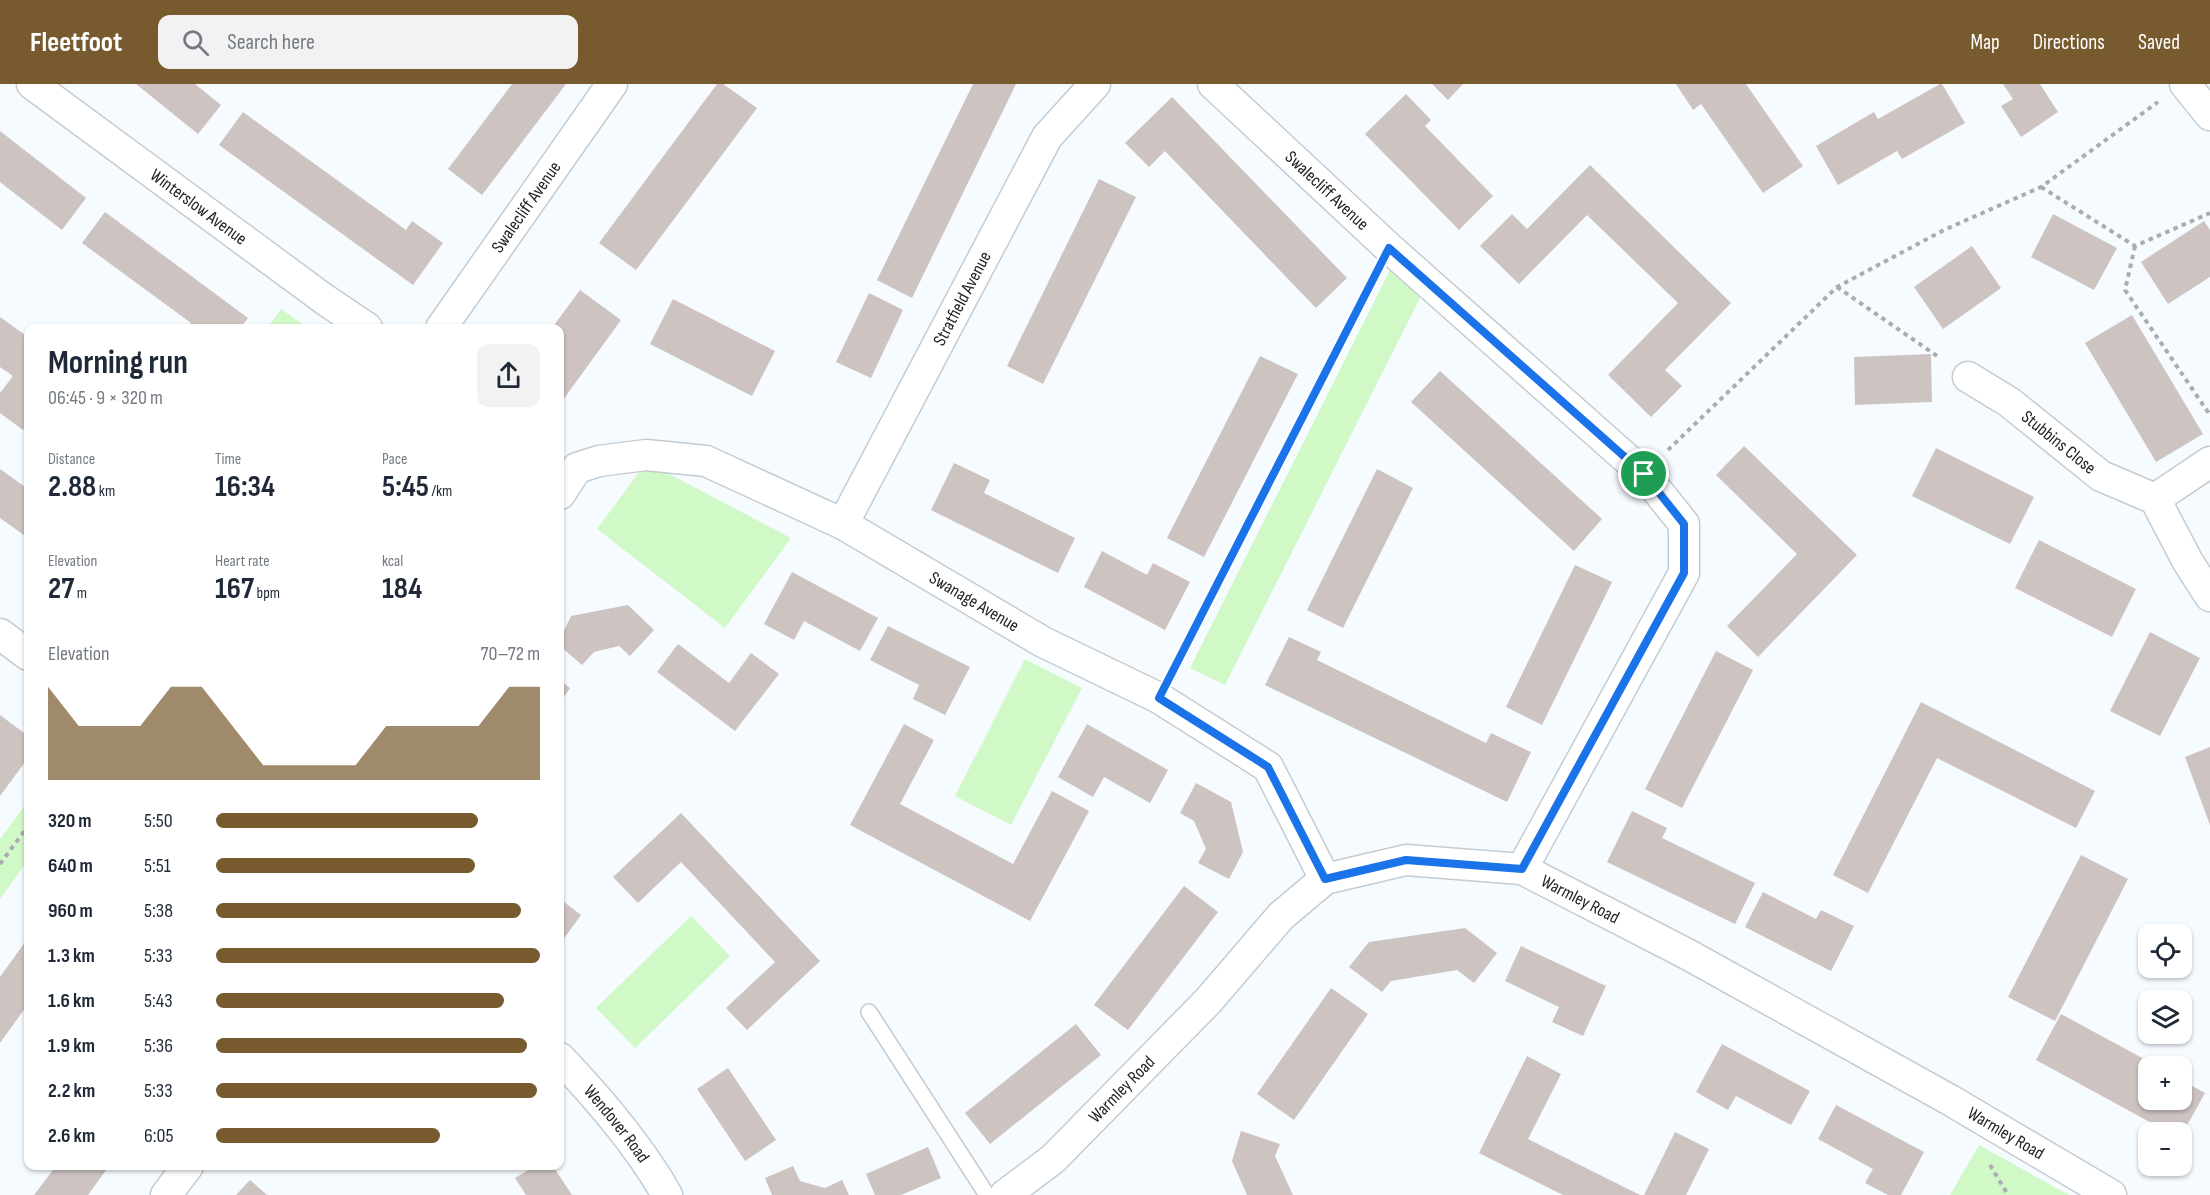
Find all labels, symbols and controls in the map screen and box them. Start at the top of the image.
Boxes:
search box [158,15,578,69]
text: Fleetfoot [30,26,122,59]
icon: search [179,26,212,59]
text: Search here [227,29,315,56]
text: Map [1970,30,2000,55]
text: Directions [2033,30,2105,55]
text: Saved [2138,30,2180,55]
street label: Swalecliff Avenue [1281,146,1373,234]
street label: Swalecliff Avenue [487,157,565,257]
street label: Winterslow Avenue [146,164,251,249]
street label: Stratfield Avenue [928,248,995,349]
text: Morning run [48,343,188,383]
button: share [477,344,540,407]
text: 06:45 · 9 × 320 m [48,386,163,410]
street label: Stubbins Close [2017,406,2100,478]
pin [1618,448,1669,499]
text: Distance [48,450,95,469]
text: Time [215,450,241,469]
text: Pace [382,450,407,469]
icon: arrive [1627,457,1660,490]
text: 2.88 [48,469,96,505]
text: 16:34 [215,469,275,505]
text: 5:45 [382,469,429,505]
text: km [96,482,115,501]
text: /km [429,482,452,501]
text: Elevation [48,552,97,571]
text: Heart rate [215,552,270,571]
text: kcal [382,552,403,571]
street label: Swanage Avenue [926,567,1023,636]
text: 27 [48,571,74,607]
text: 167 [215,571,254,607]
text: 184 [382,571,422,607]
text: m [74,584,87,603]
text: bpm [254,584,280,603]
text: Elevation [48,642,110,666]
text: 70–72 m [481,642,540,666]
text: 320 m [48,809,92,833]
text: 5:50 [144,809,173,833]
text: 640 m [48,854,93,878]
text: 5:51 [144,854,171,878]
street label: Warmley Road [1538,870,1623,928]
text: 960 m [48,899,93,923]
text: 5:38 [144,899,173,923]
map controls [2138,924,2192,1176]
button: locate [2138,924,2192,978]
text: 1.3 km [48,944,95,968]
text: 5:33 [144,944,173,968]
text: 1.6 km [48,989,95,1013]
text: 5:43 [144,989,173,1013]
button: layers [2138,990,2192,1044]
text: 1.9 km [48,1034,95,1058]
text: 5:36 [144,1034,173,1058]
street label: Warmley Road [1084,1051,1159,1127]
button: + [2138,1056,2192,1110]
text: 2.2 km [48,1079,95,1103]
text: 5:33 [144,1079,173,1103]
street label: Wendover Road [580,1081,654,1167]
street label: Warmley Road [1964,1102,2048,1164]
button: − [2138,1122,2192,1176]
text: 2.6 km [48,1124,95,1148]
text: 6:05 [144,1124,173,1148]

